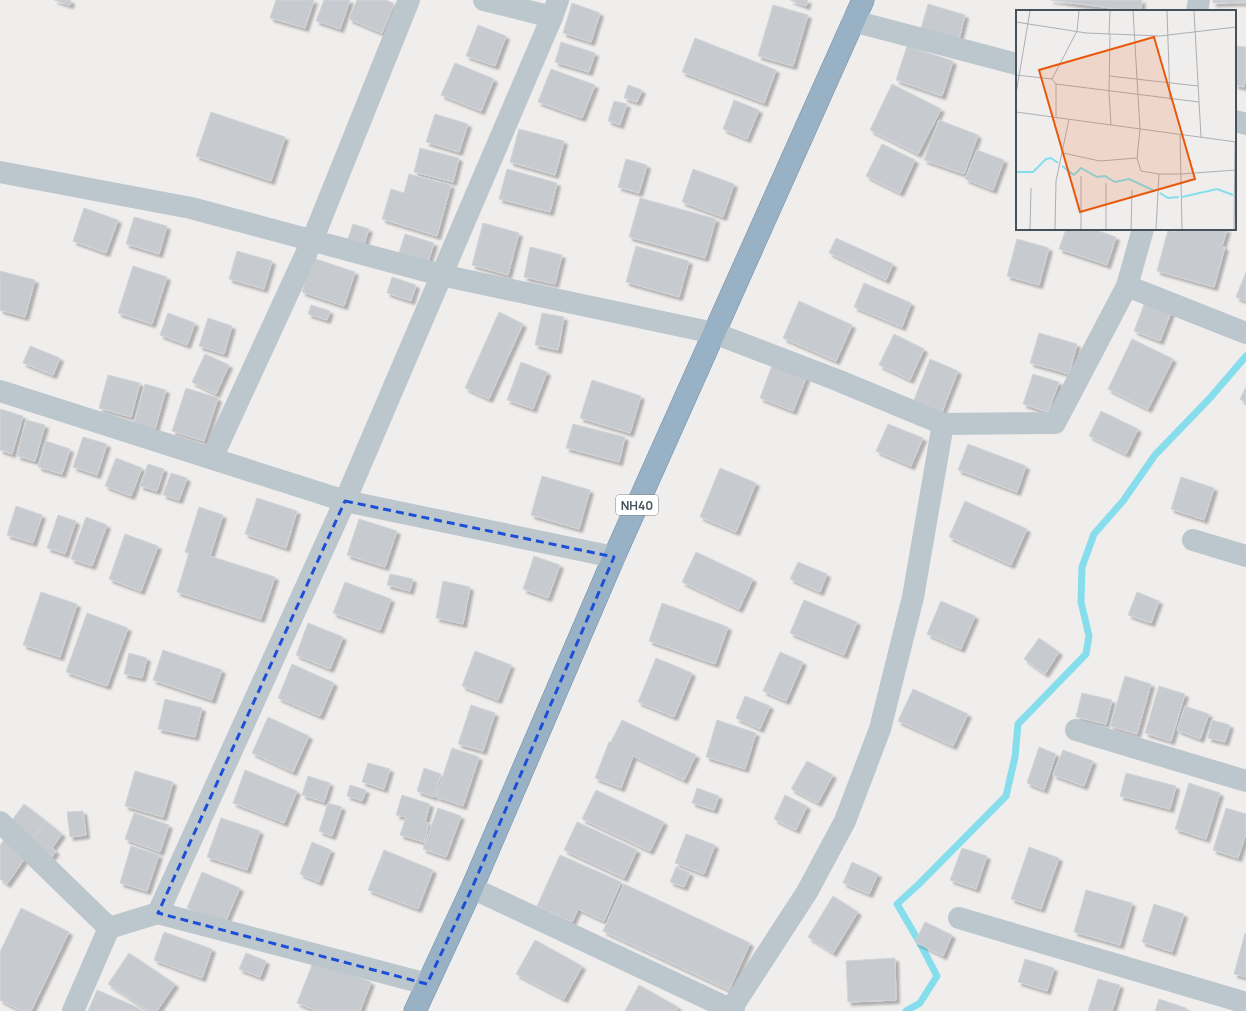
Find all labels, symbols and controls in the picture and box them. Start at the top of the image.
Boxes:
inset map [1016,10,1236,230]
road number: NH40 [616,495,658,515]

